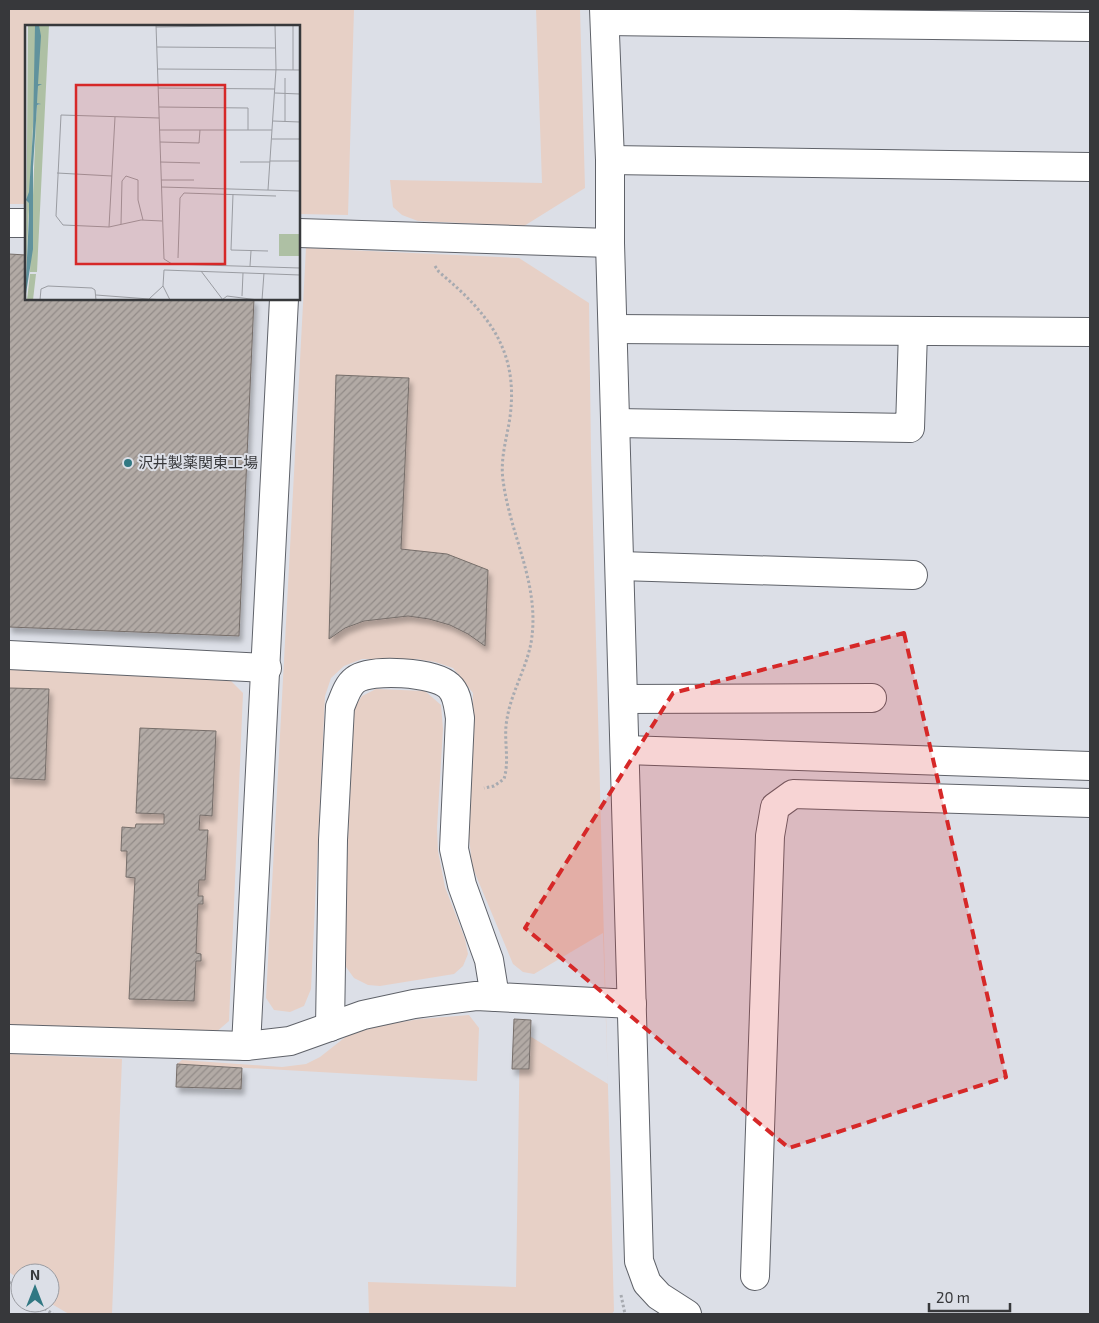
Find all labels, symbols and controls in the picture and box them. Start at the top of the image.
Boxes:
inset map [25,25,300,300]
place label: 沢井製薬関東工場 [138,453,258,471]
marker: 沢井製薬関東工場 [122,457,134,469]
north arrow [10,1263,60,1313]
text: N [30,1266,40,1283]
scale bar [929,1280,1010,1312]
text: 20 m [936,1288,970,1306]

